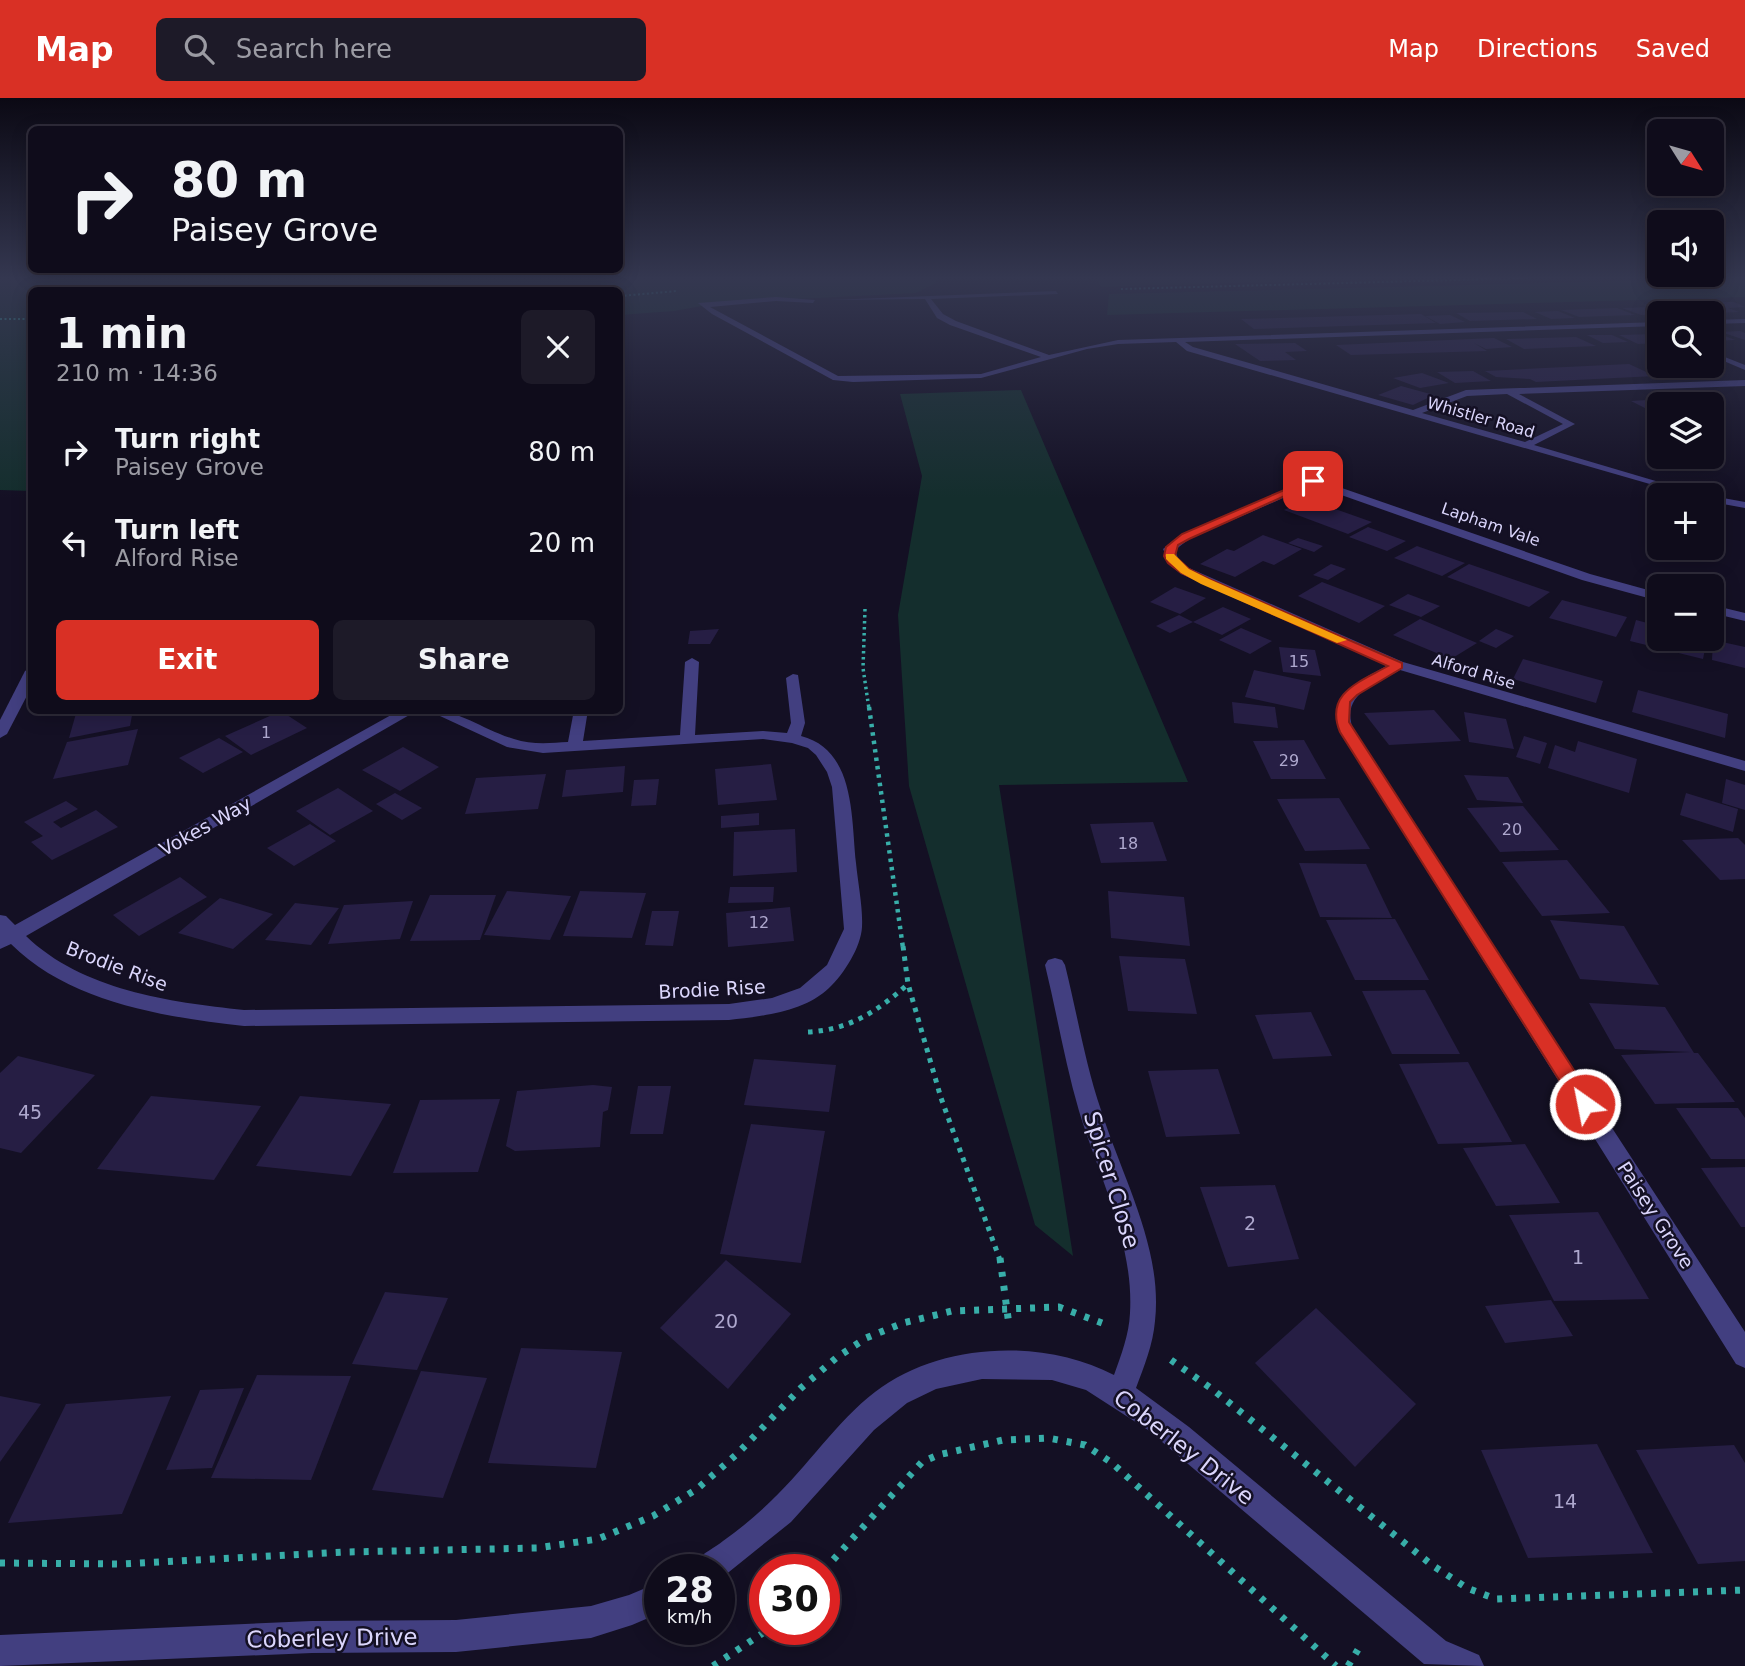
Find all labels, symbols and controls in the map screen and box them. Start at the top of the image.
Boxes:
search box [156,18,646,81]
text: Map [35,30,114,69]
icon: search [180,30,218,68]
text: Search here [236,34,392,64]
text: Map [1388,35,1439,63]
text: Directions [1477,35,1598,63]
text: Saved [1636,35,1710,63]
north arrow [1647,119,1724,196]
map controls [1647,119,1724,651]
text: 80 m [171,152,307,209]
icon: right [56,154,147,245]
button: sound [1647,210,1724,287]
text: Paisey Grove [171,211,378,249]
button: search [1647,301,1724,378]
text: 1 min [56,309,188,358]
button: close [521,310,595,384]
text: 210 m · 14:36 [56,360,218,386]
button: layers [1647,392,1724,469]
street label: Whistler Road [1425,393,1537,442]
text: Turn right [115,424,260,454]
icon: right [56,433,94,471]
text: 80 m [528,437,595,467]
pin [1283,451,1343,511]
text: Paisey Grove [115,454,264,480]
icon: arrive [1294,462,1332,500]
button: + [1647,483,1724,560]
street label: Lapham Vale [1439,499,1543,550]
text: Turn left [115,515,239,545]
icon: left [56,524,94,562]
text: 20 m [528,528,595,558]
text: Alford Rise [115,545,239,571]
button: − [1647,574,1724,651]
button: Exit [56,620,319,700]
button: Share [333,620,595,700]
street label: Alford Rise [1430,650,1518,693]
house number: 15 [1289,652,1309,671]
house number: 1 [261,723,271,742]
house number: 29 [1279,751,1299,770]
street label: Vokes Way [155,792,255,860]
house number: 20 [1502,820,1522,839]
house number: 18 [1118,834,1138,853]
house number: 12 [749,913,769,932]
street label: Brodie Rise [63,937,171,995]
street label: Brodie Rise [658,975,766,1003]
position arrow [1548,1067,1622,1141]
house number: 45 [18,1101,42,1123]
street label: Spicer Close [1079,1108,1145,1252]
street label: Paisey Grove [1613,1157,1699,1273]
house number: 2 [1244,1212,1256,1234]
house number: 1 [1572,1246,1584,1268]
house number: 20 [714,1310,738,1332]
street label: Coberley Drive [1109,1384,1259,1510]
house number: 14 [1553,1490,1577,1512]
speed limit sign: 30 [749,1554,840,1645]
text: 28 [665,1570,714,1610]
text: km/h [667,1606,712,1627]
street label: Coberley Drive [246,1624,418,1652]

